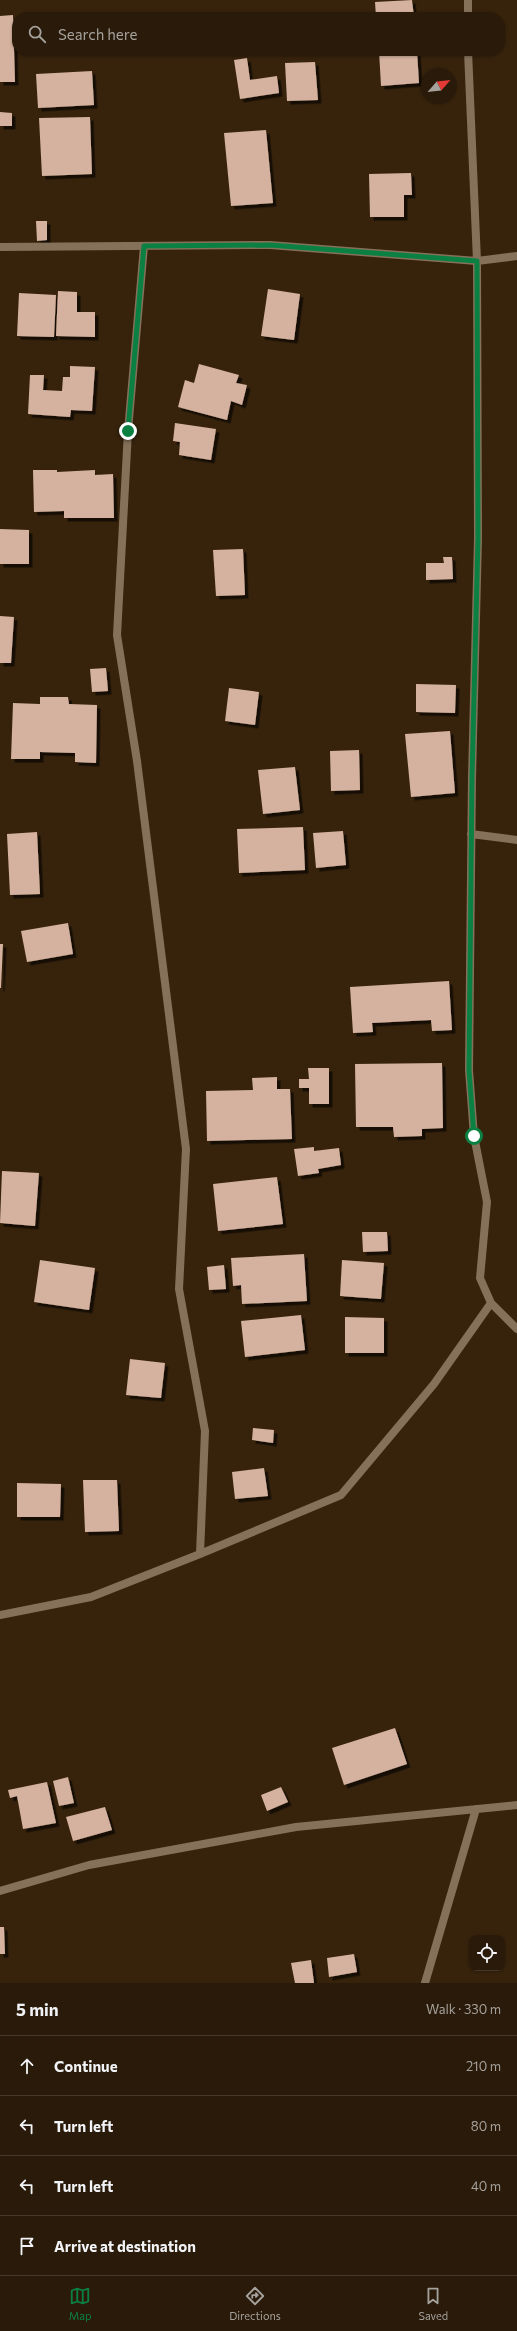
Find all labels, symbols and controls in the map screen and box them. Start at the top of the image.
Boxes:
search box [12,12,505,56]
icon: search [26,23,48,45]
text: Search here [58,25,137,43]
north arrow [421,68,457,104]
route end [119,422,137,440]
route start [465,1127,483,1145]
map controls [469,1935,505,1971]
button: locate [469,1935,505,1971]
text: 5 min [16,1999,59,2020]
text: Walk · 330 m [426,2001,501,2017]
icon: ahead [16,2055,38,2077]
text: Continue [54,2057,118,2075]
text: 210 m [466,2058,501,2074]
icon: left [16,2115,38,2137]
text: Turn left [54,2117,113,2135]
text: 80 m [471,2118,501,2134]
icon: left [16,2175,38,2197]
text: Turn left [54,2177,113,2195]
text: 40 m [471,2178,501,2194]
icon: arrive [16,2235,38,2257]
text: Arrive at destination [54,2237,196,2255]
tab: Map [69,2285,92,2322]
tab: Directions [229,2285,281,2322]
tab: Saved [418,2285,448,2322]

